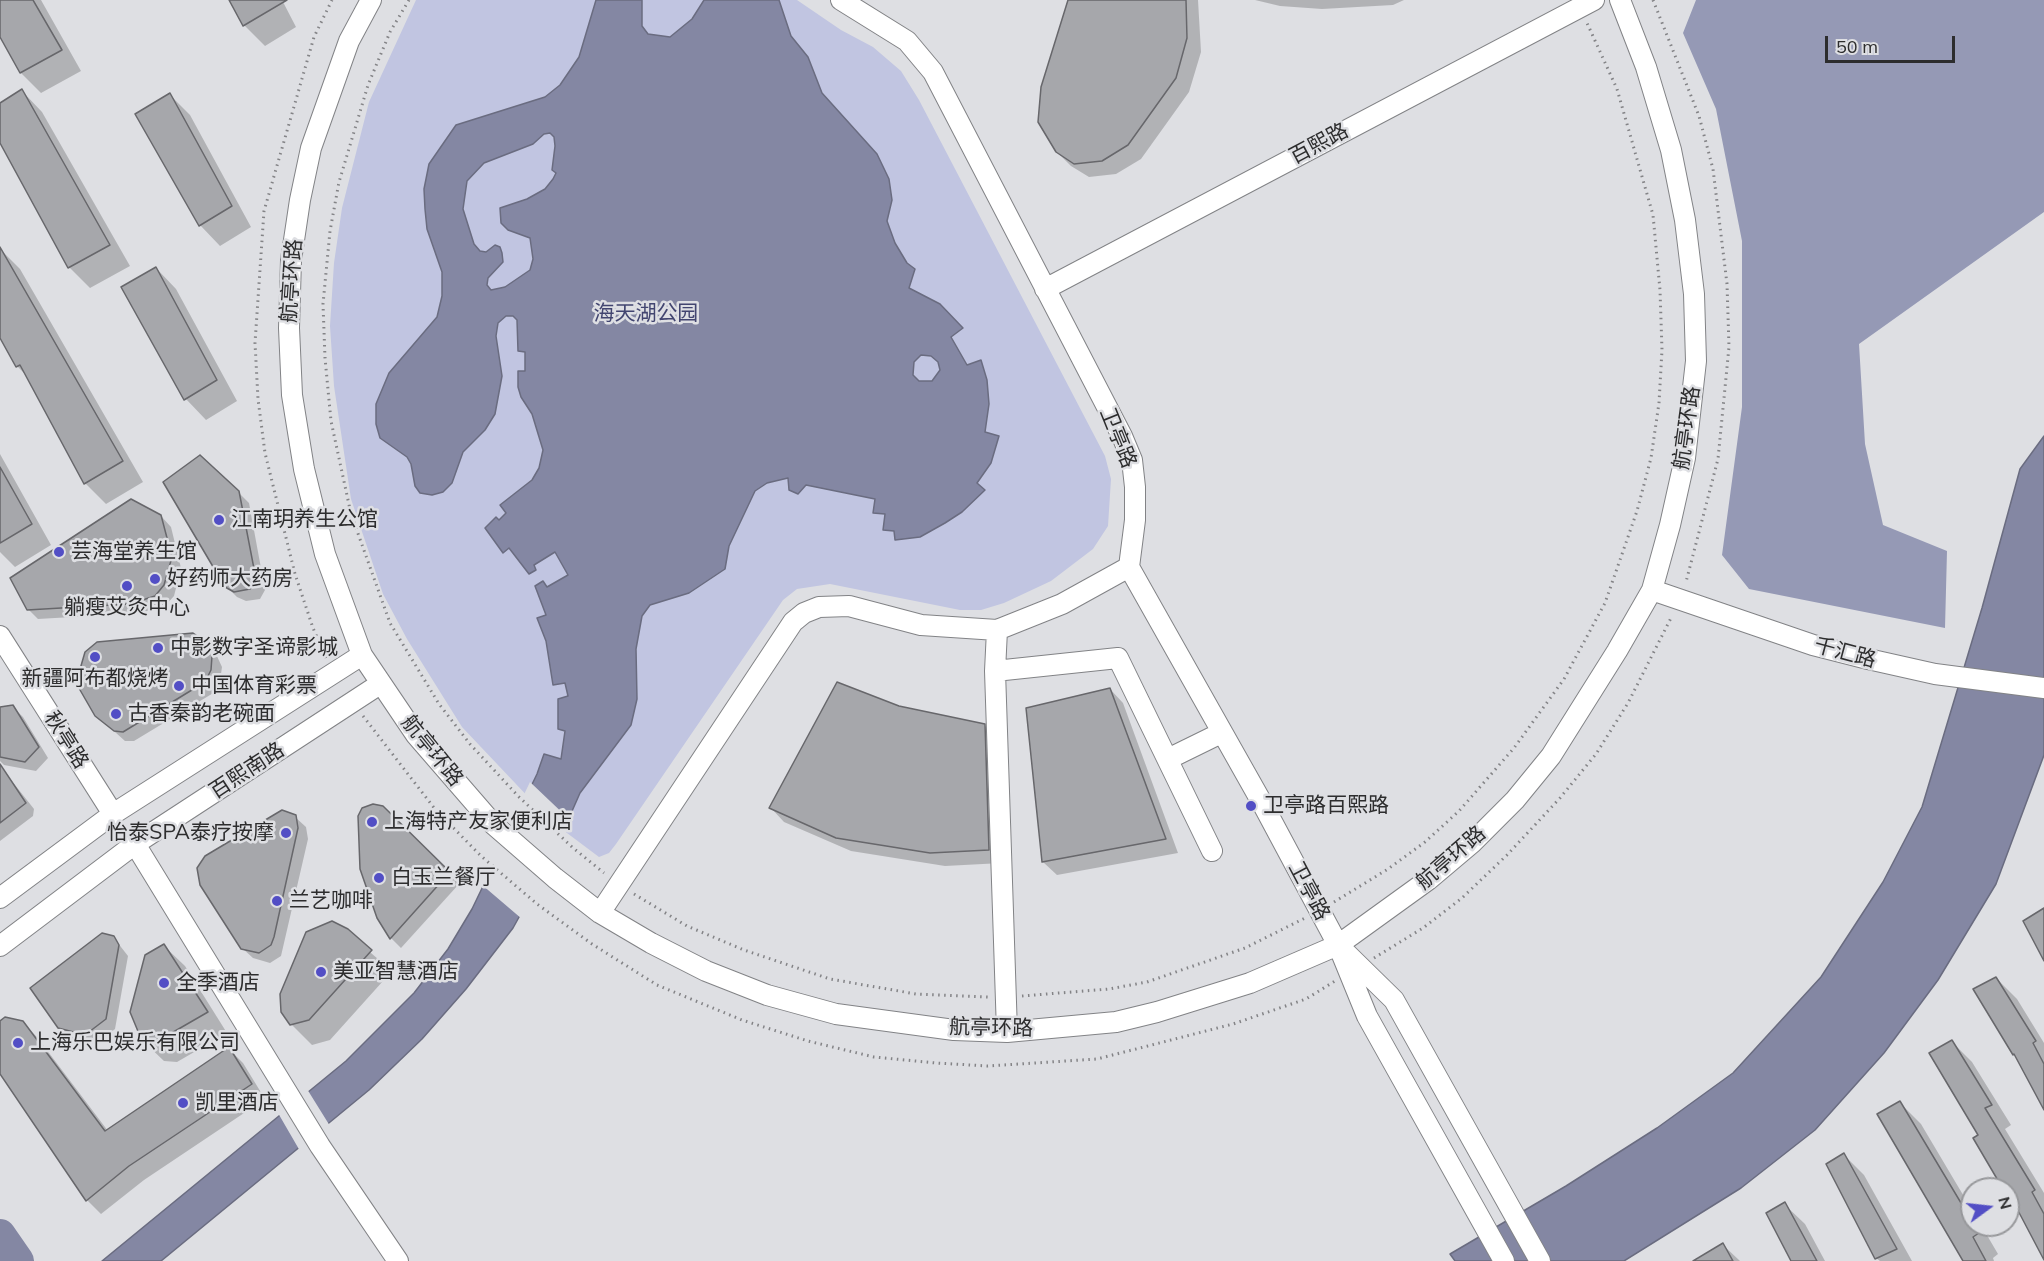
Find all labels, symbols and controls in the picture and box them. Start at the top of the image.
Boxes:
scale bar [1828,24,1958,62]
text: 50 m [1836,35,1878,58]
street label: 百熙路 [1285,118,1353,170]
street label: 航亭环路 [277,238,307,324]
park label: 海天湖公园 [594,301,698,327]
street label: 航亭环路 [1669,385,1705,471]
street label: 卫亭路 [1095,404,1141,472]
place label: 江南玥养生公馆 [231,507,378,533]
marker: 江南玥养生公馆 [212,513,226,527]
place label: 芸海堂养生馆 [71,539,197,565]
marker: 芸海堂养生馆 [52,545,66,559]
place label: 好药师大药房 [167,566,293,592]
marker: 好药师大药房 [148,572,162,586]
marker: 躺瘦艾灸中心 [120,579,134,593]
place label: 躺瘦艾灸中心 [64,595,190,621]
street label: 千汇路 [1811,633,1879,673]
place label: 中影数字圣谛影城 [170,635,338,661]
marker: 中影数字圣谛影城 [151,641,165,655]
marker: 新疆阿布都烧烤 [88,650,102,664]
place label: 新疆阿布都烧烤 [22,666,168,692]
place label: 中国体育彩票 [191,673,317,699]
marker: 中国体育彩票 [172,679,186,693]
place label: 古香秦韵老碗面 [128,701,275,727]
street label: 秋亭路 [39,707,93,773]
marker: 古香秦韵老碗面 [109,707,123,721]
street label: 航亭环路 [396,710,468,792]
street label: 百熙南路 [205,738,289,804]
place label: 卫亭路百熙路 [1263,793,1389,819]
marker: 卫亭路百熙路 [1244,799,1258,813]
place label: 上海特产友家便利店 [384,809,573,835]
marker: 上海特产友家便利店 [365,815,379,829]
place label: 怡泰SPA泰疗按摩 [107,820,274,846]
street label: 航亭环路 [1411,821,1491,895]
marker: 怡泰SPA泰疗按摩 [279,826,293,840]
street label: 卫亭路 [1283,857,1335,925]
place label: 白玉兰餐厅 [391,865,496,891]
marker: 白玉兰餐厅 [372,871,386,885]
place label: 兰艺咖啡 [289,888,373,914]
marker: 兰艺咖啡 [270,894,284,908]
place label: 美亚智慧酒店 [333,959,459,985]
marker: 美亚智慧酒店 [314,965,328,979]
place label: 全季酒店 [176,970,260,996]
marker: 全季酒店 [157,976,171,990]
street label: 航亭环路 [949,1015,1033,1041]
place label: 上海乐巴娱乐有限公司 [30,1030,240,1056]
marker: 上海乐巴娱乐有限公司 [11,1036,25,1050]
place label: 凯里酒店 [195,1090,279,1116]
marker: 凯里酒店 [176,1096,190,1110]
north arrow [1960,1177,2020,1237]
text: N [1994,1194,2017,1211]

